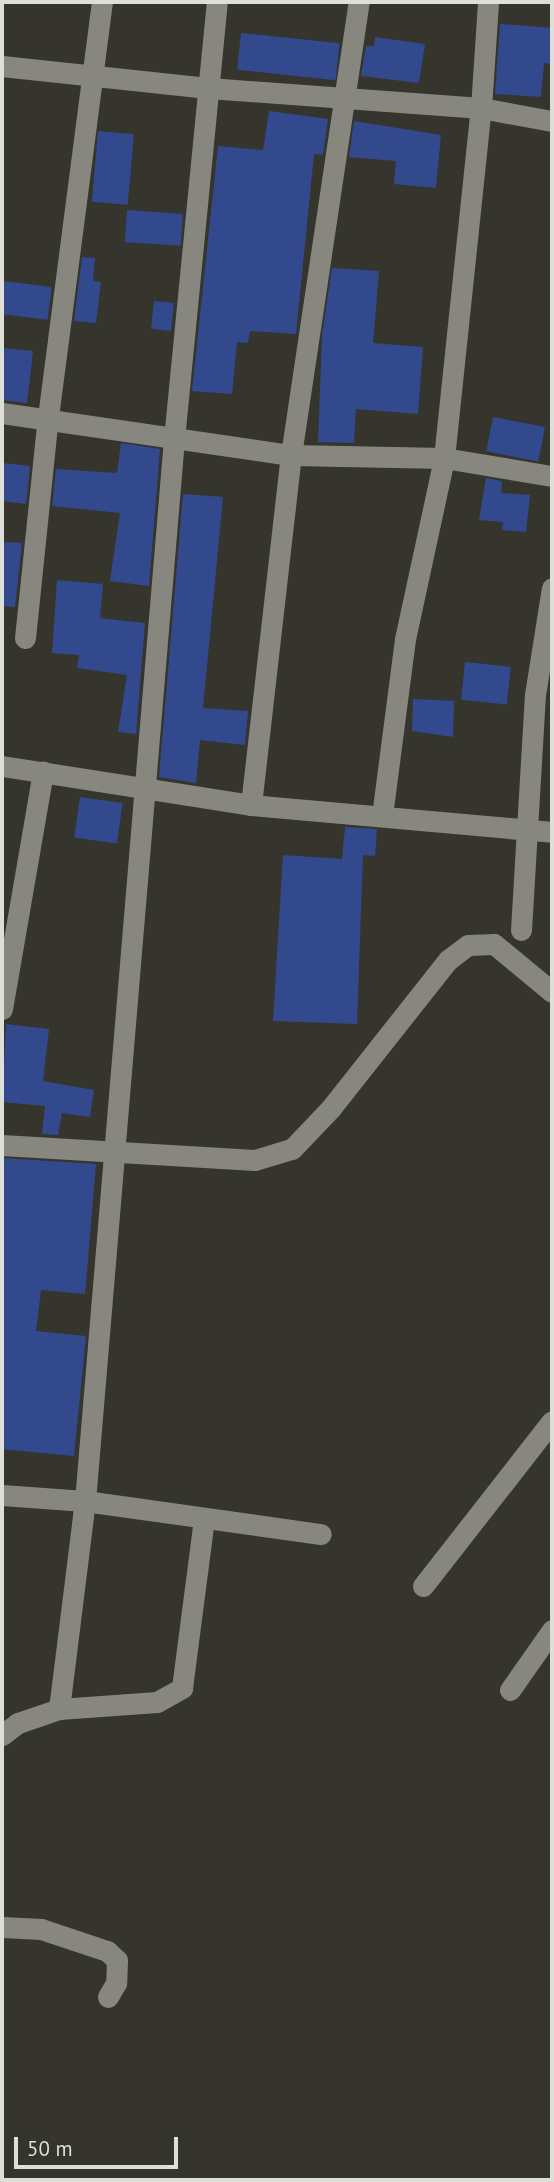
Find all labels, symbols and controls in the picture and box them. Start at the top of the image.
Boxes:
scale bar [18,2122,182,2166]
text: 50 m [27,2135,73,2162]

